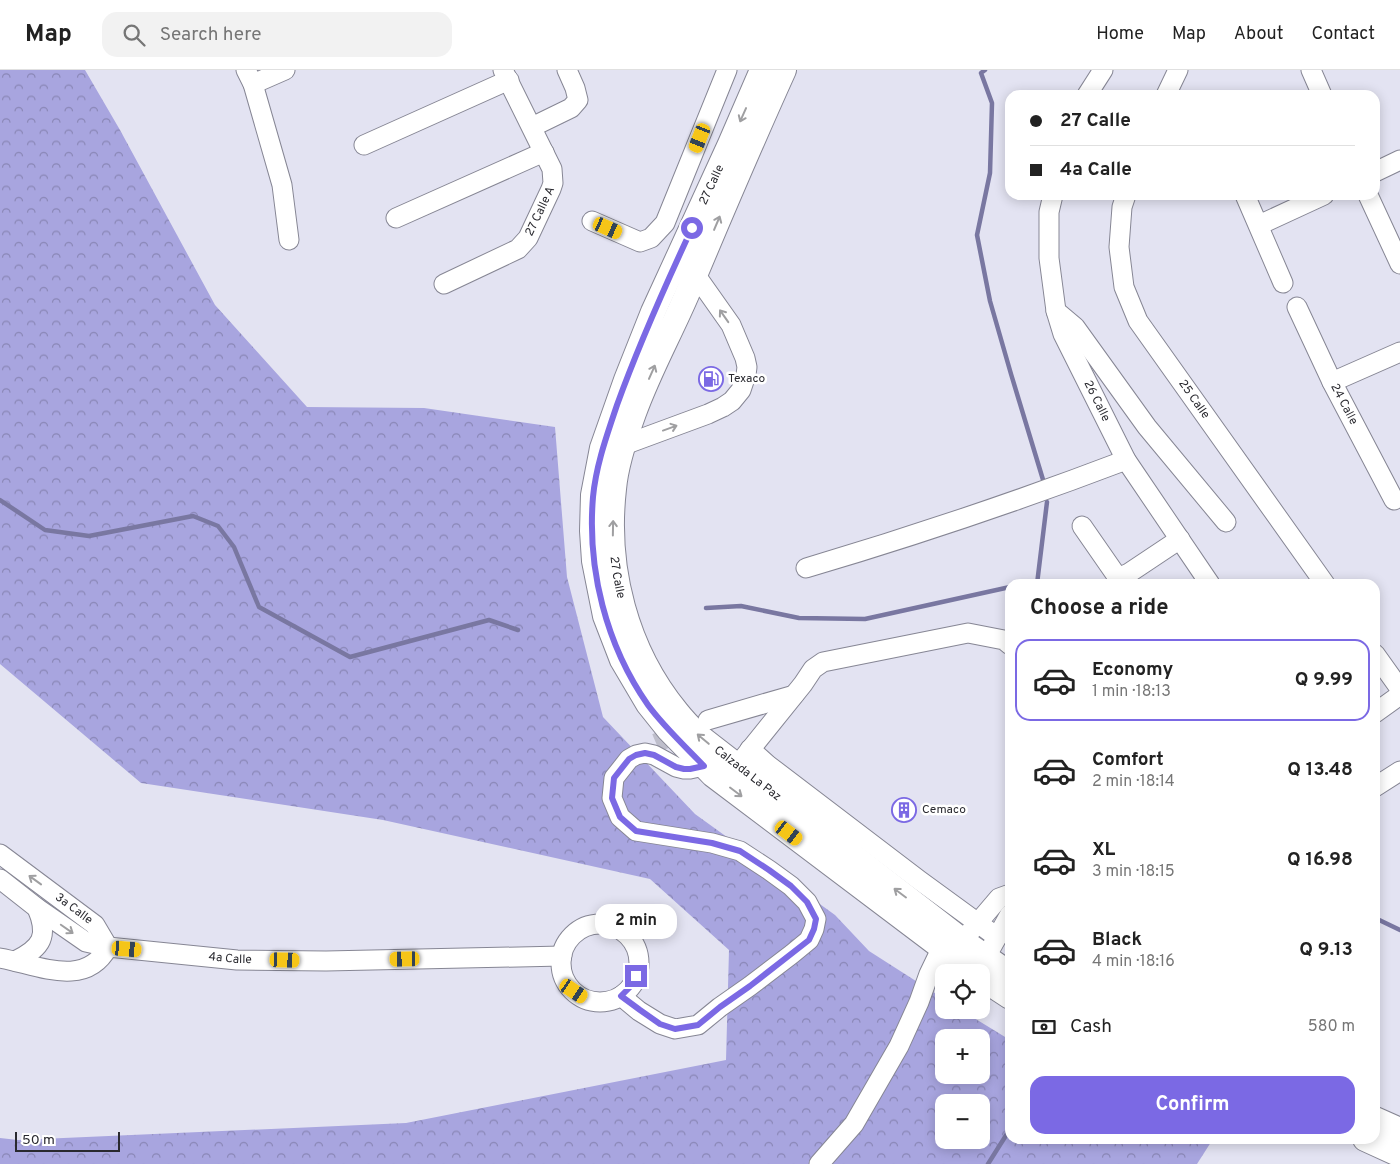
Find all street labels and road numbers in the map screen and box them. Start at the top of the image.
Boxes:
street label: 27 Calle [696,162,728,208]
street label: 27 Calle A [522,184,559,239]
street label: 25 Calle [1174,377,1213,422]
street label: 26 Calle [1080,378,1114,424]
street label: 24 Calle [1326,381,1361,428]
street label: 27 Calle [606,555,629,600]
street label: Calzada La Paz [710,743,784,805]
street label: 3a Calle [52,890,96,928]
street label: 4a Calle [208,949,252,968]

